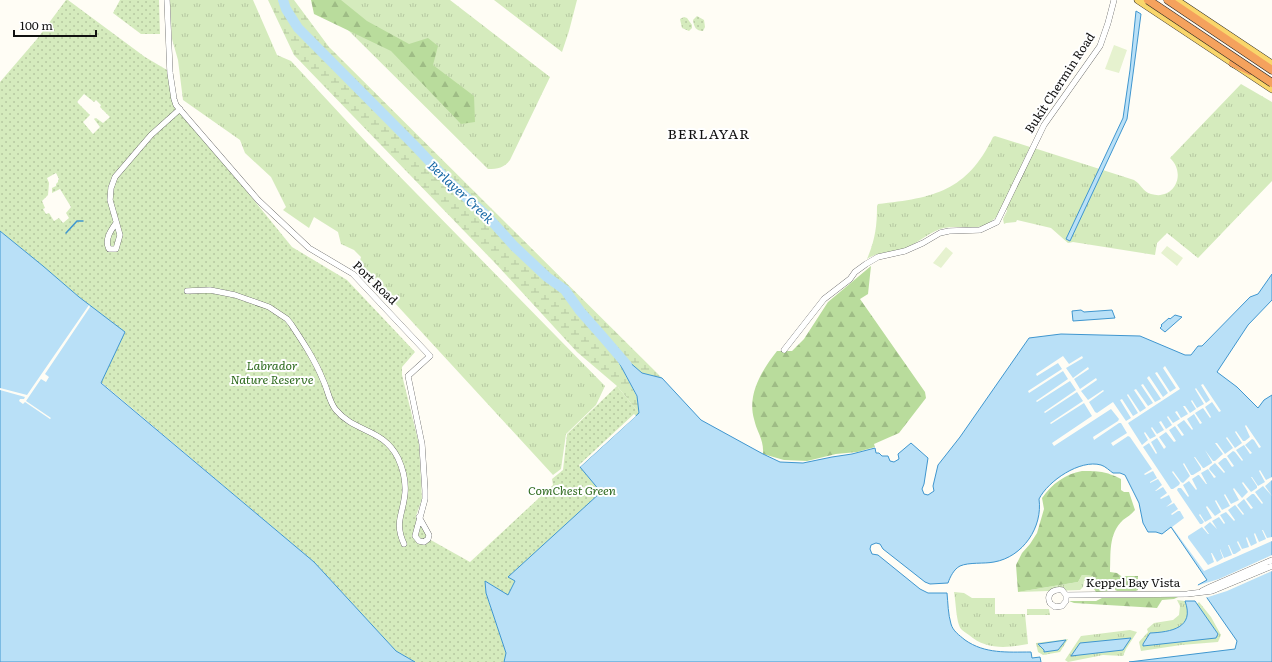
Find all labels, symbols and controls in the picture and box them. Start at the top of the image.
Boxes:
scale bar [14,12,96,38]
text: 100 m [20,16,53,34]
street label: Bukit Chermin Road [1020,28,1099,136]
district label: BERLAYAR [668,123,750,143]
water label: Berlayer Creek [424,156,499,228]
street label: Port Road [349,256,403,309]
park label: Labrador Nature Reserve [231,356,314,388]
park label: ComChest Green [528,481,616,499]
street label: Keppel Bay Vista [1086,573,1181,591]

